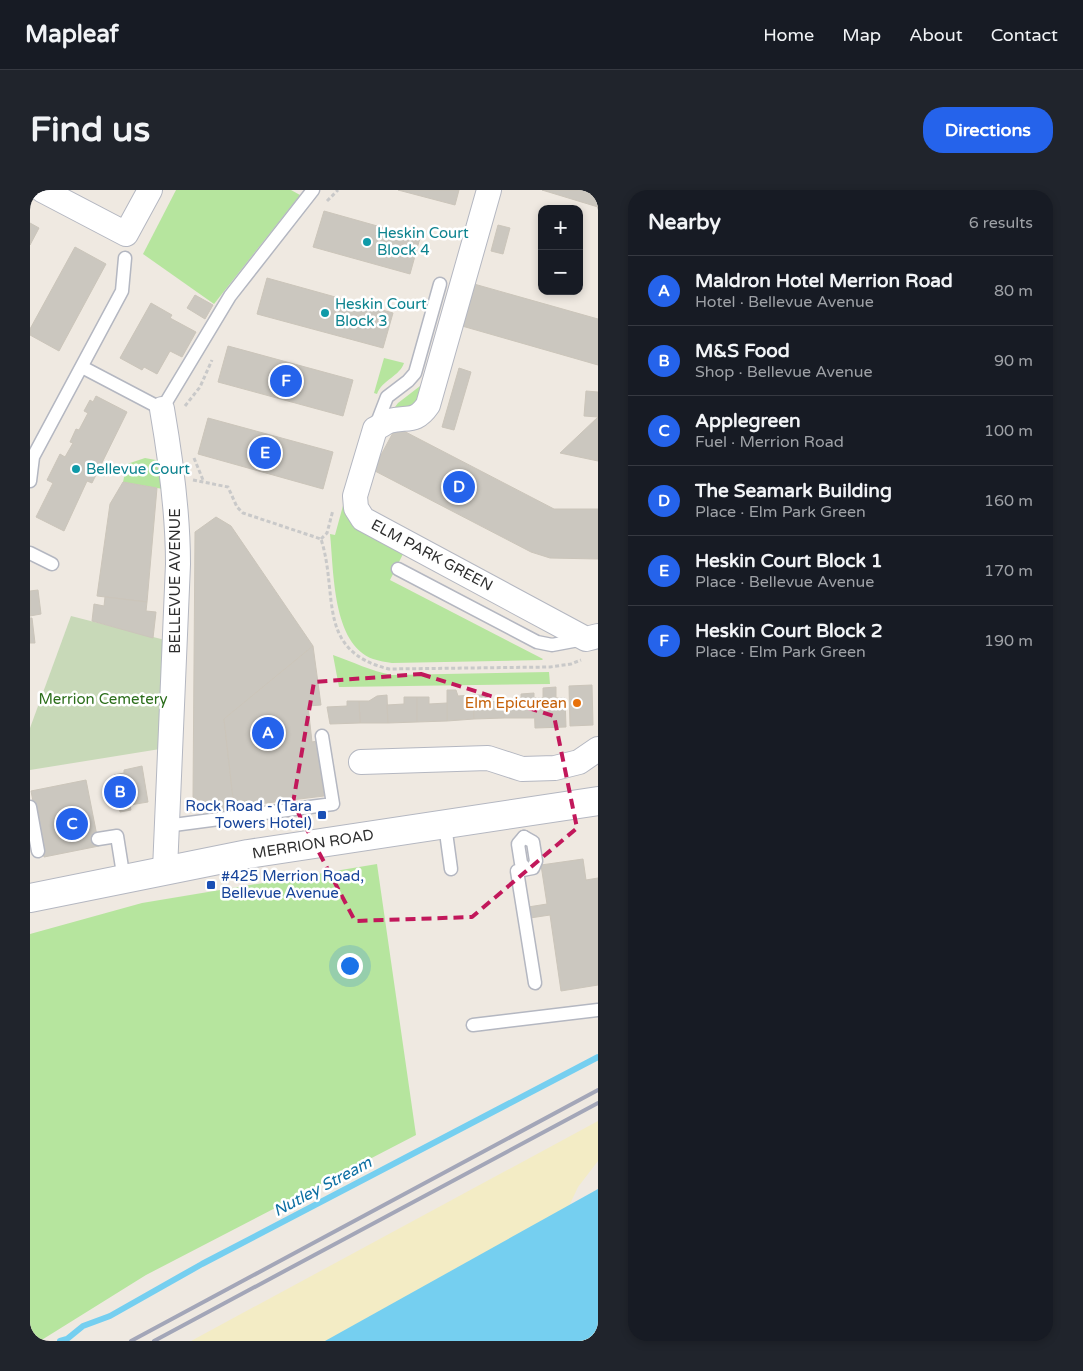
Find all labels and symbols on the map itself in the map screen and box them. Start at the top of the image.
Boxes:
place label: Heskin Court Block 4 [377,224,469,259]
marker: Heskin Court Block 4 [361,236,373,248]
place label: Heskin Court Block 3 [335,295,427,330]
marker: Heskin Court Block 3 [319,307,331,319]
pin: F [270,362,302,400]
pin: E [249,434,281,472]
place label: Bellevue Court [86,460,190,478]
marker: Bellevue Court [70,463,82,475]
pin: D [443,468,475,506]
street label: BELLEVUE AVENUE [166,508,184,654]
street label: ELM PARK GREEN [368,515,496,595]
park label: Merrion Cemetery [38,690,168,708]
place label: Elm Epicurean [465,694,567,712]
marker: Elm Epicurean [571,697,583,709]
pin: A [252,714,284,752]
pin: B [104,773,136,811]
place label: Rock Road - (Tara Towers Hotel) [185,797,312,832]
pin: C [56,805,88,843]
marker: Rock Road - (Tara Towers Hotel) [316,809,328,821]
street label: MERRION ROAD [251,825,375,863]
place label: #425 Merrion Road, Bellevue Avenue [221,867,364,902]
marker: #425 Merrion Road, Bellevue Avenue [205,879,217,891]
your location [337,953,363,979]
water label: Nutley Stream [270,1152,375,1221]

